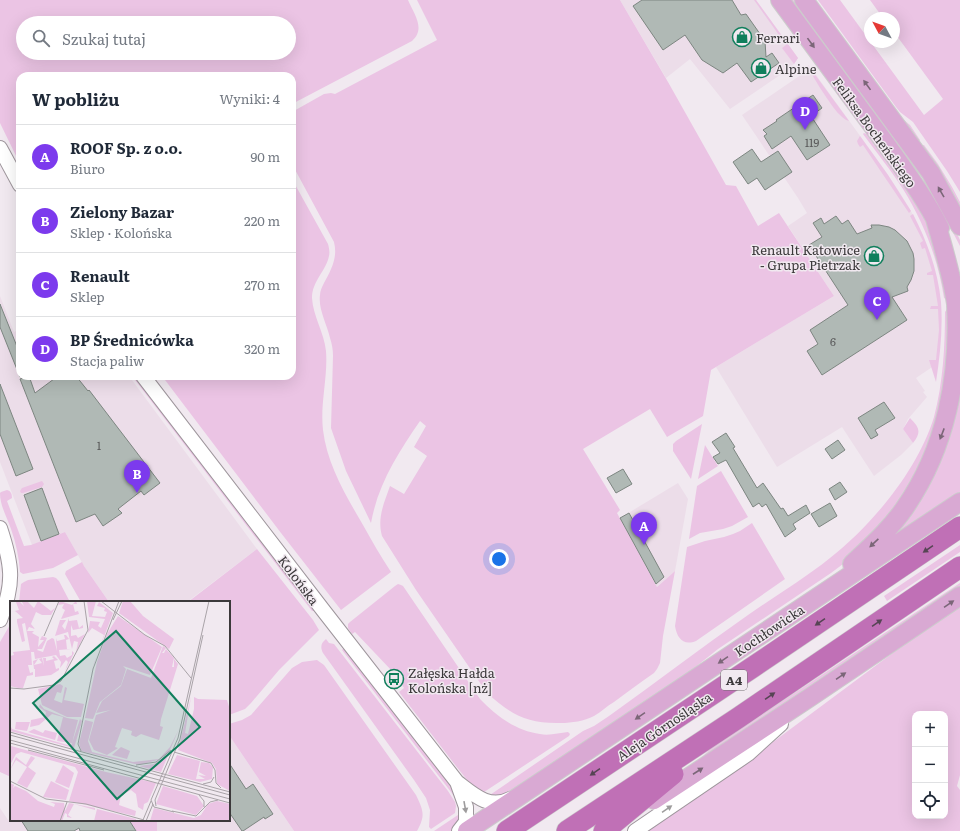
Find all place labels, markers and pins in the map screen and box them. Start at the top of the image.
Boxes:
shop icon: Ferrari [731,26,753,48]
place label: Ferrari [756,28,800,47]
shop icon: Alpine [750,57,772,79]
place label: Alpine [775,59,817,78]
pin: D [792,97,818,130]
place label: Renault Katowice - Grupa Pietrzak [751,240,861,274]
shop icon: Renault Katowice - Grupa Pietrzak [863,245,885,267]
pin: C [864,287,890,320]
pin: B [124,460,150,493]
pin: A [631,512,657,545]
place label: Załęska Hałda Kolońska [nż] [408,663,495,697]
bus stop icon: Załęska Hałda Kolońska [nż] [383,668,405,690]

